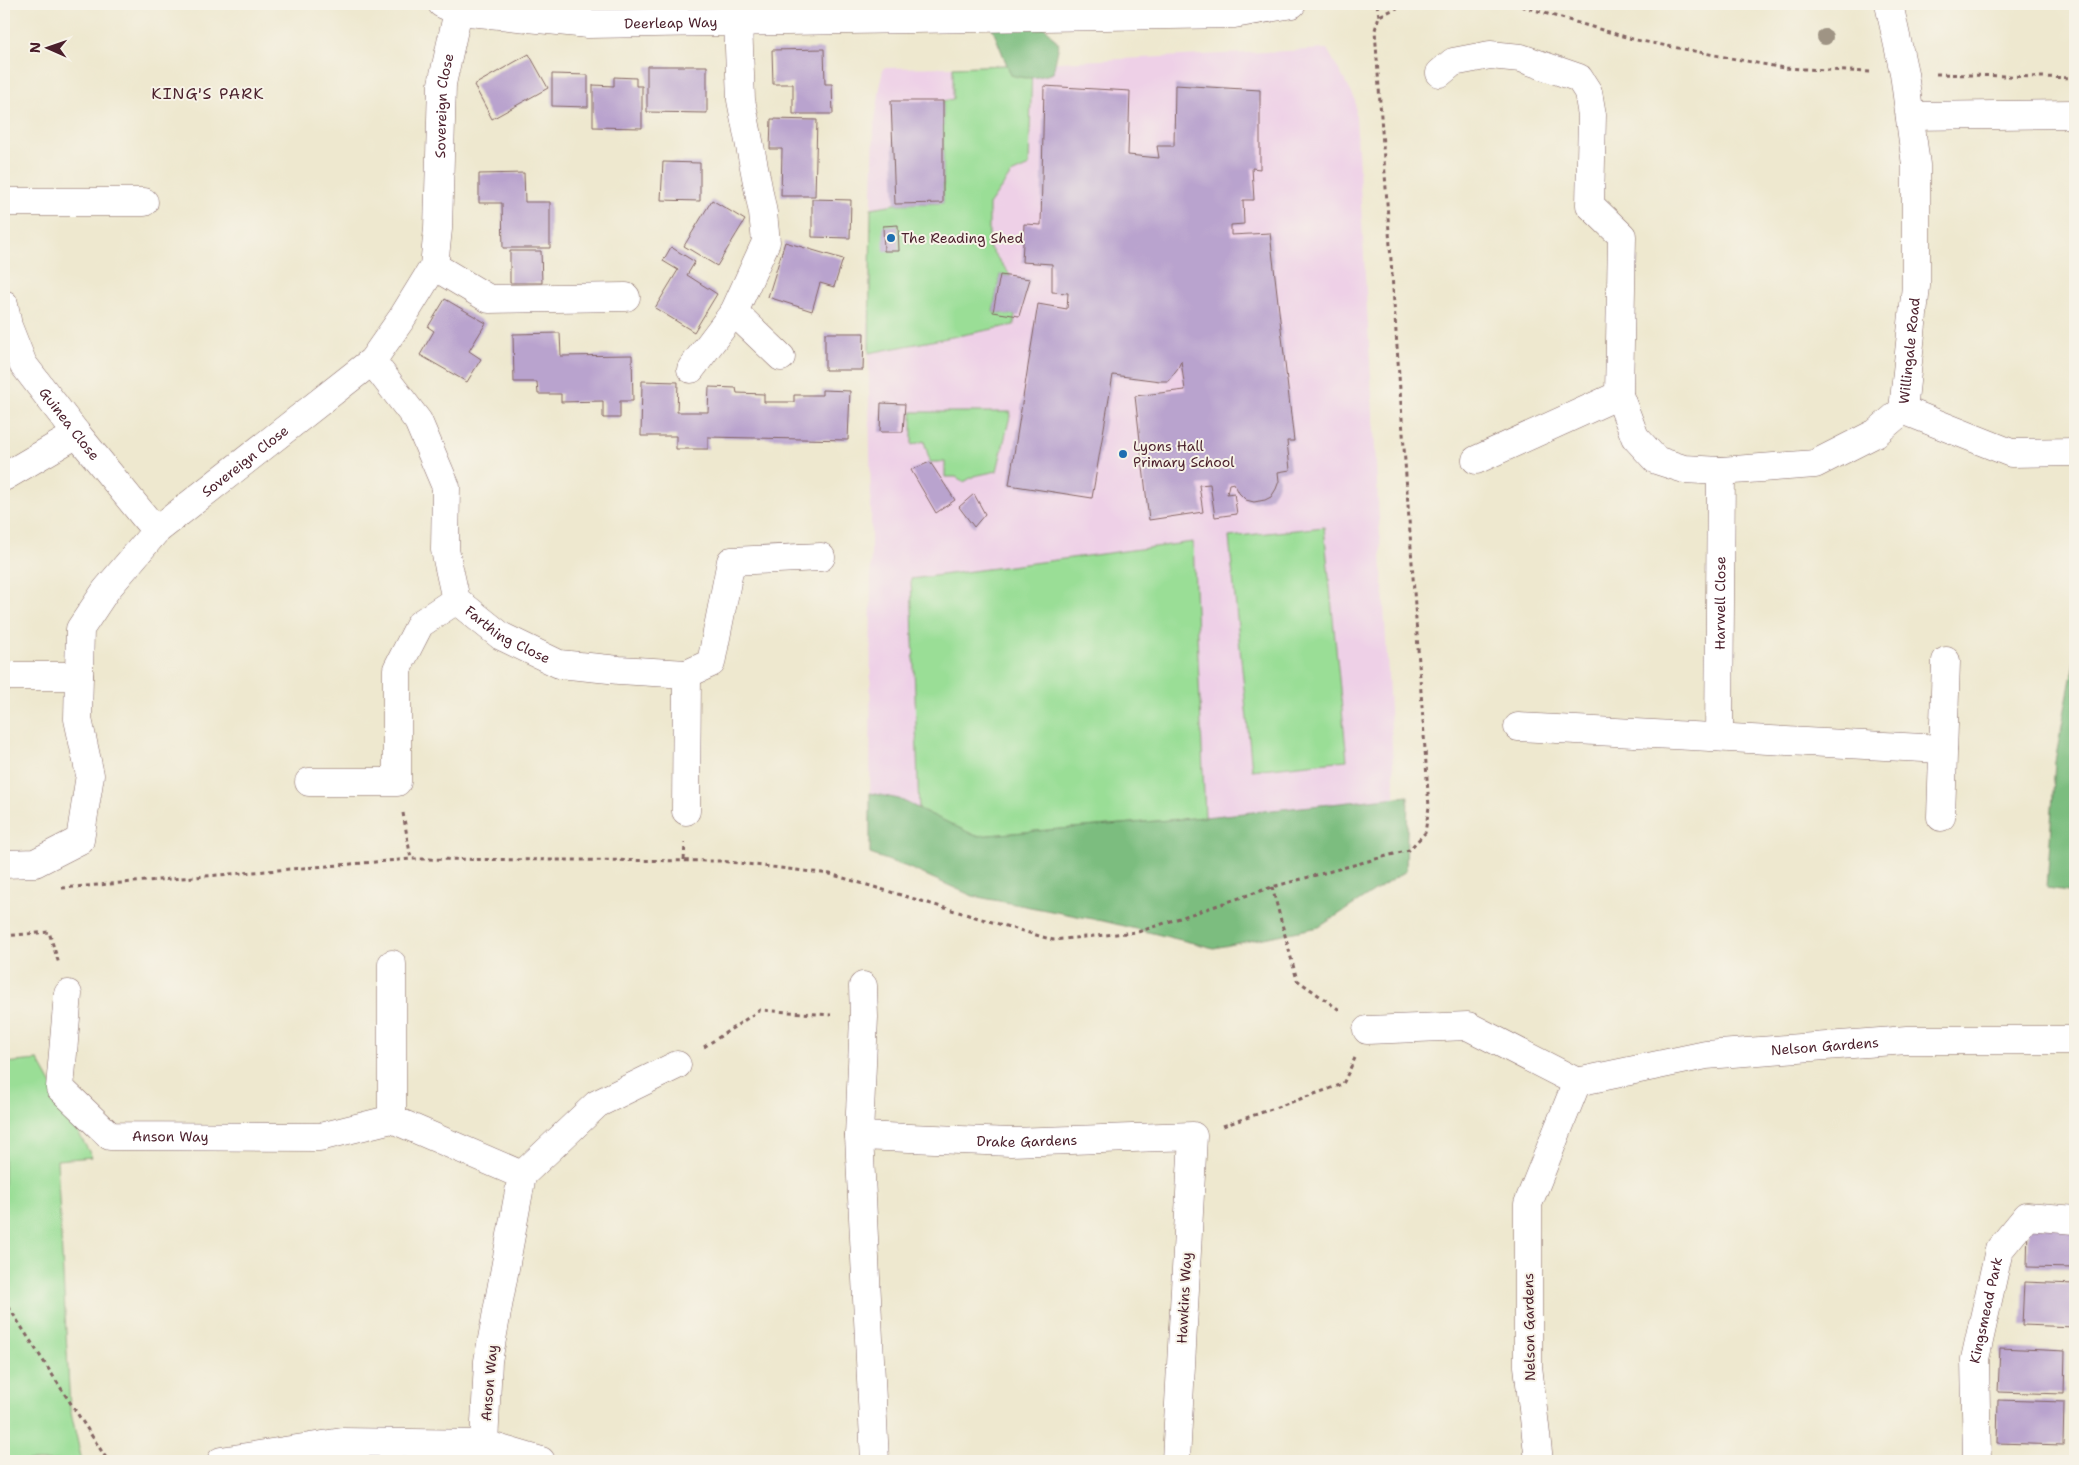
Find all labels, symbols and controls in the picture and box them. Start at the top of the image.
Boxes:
street label: Deerleap Way [624,13,718,32]
north arrow [22,22,72,72]
text: N [26,42,44,53]
street label: Sovereign Close [431,51,458,159]
district label: KING'S PARK [151,83,265,104]
place label: The Reading Shed [901,229,1023,247]
marker: The Reading Shed [885,232,897,244]
street label: Willingale Road [1895,297,1924,405]
street label: Guinea Close [35,384,104,464]
street label: Sovereign Close [198,421,292,501]
place label: Lyons Hall Primary School [1133,437,1235,471]
marker: Lyons Hall Primary School [1117,448,1129,460]
street label: Harwell Close [1711,556,1729,650]
street label: Farthing Close [461,602,553,667]
street label: Nelson Gardens [1770,1033,1879,1059]
street label: Anson Way [132,1127,209,1145]
street label: Drake Gardens [976,1131,1078,1151]
street label: Hawkins Way [1173,1252,1195,1344]
street label: Kingsmead Park [1965,1255,2006,1365]
street label: Nelson Gardens [1519,1273,1539,1381]
street label: Anson Way [477,1344,501,1422]

